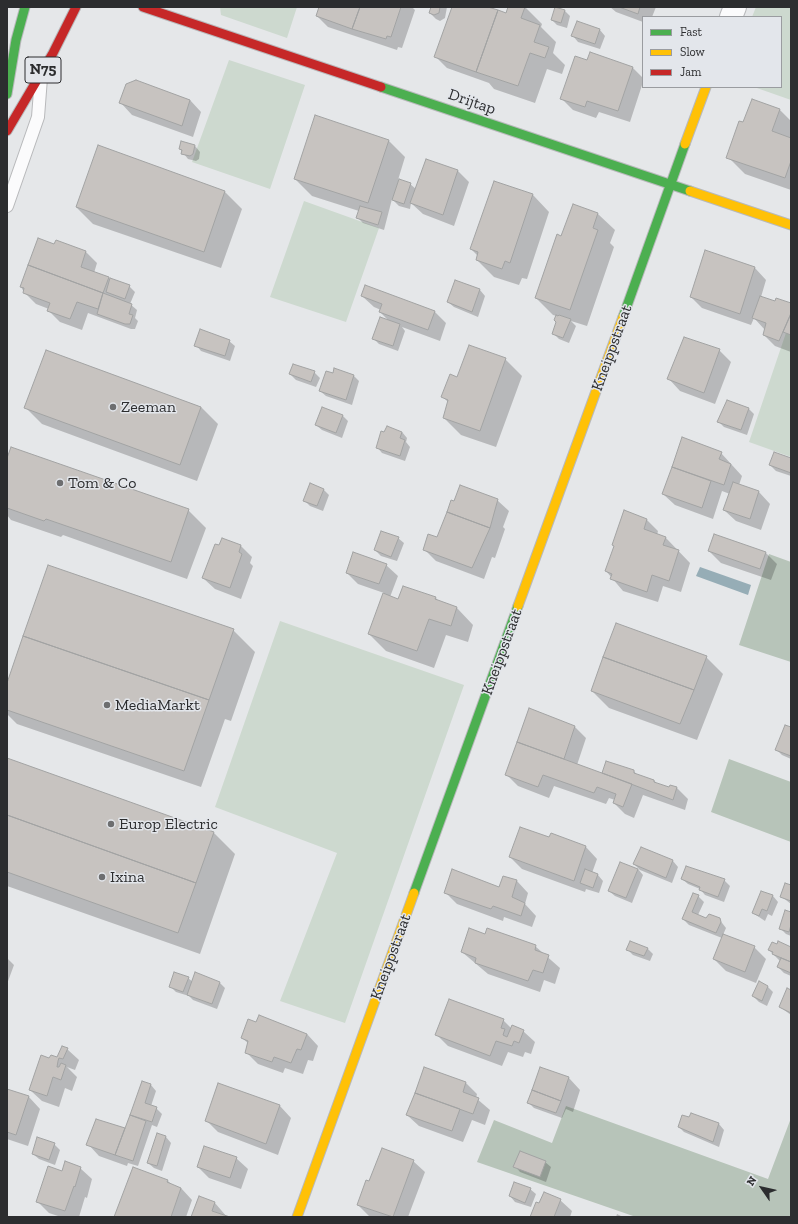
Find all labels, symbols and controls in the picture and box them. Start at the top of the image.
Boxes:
legend [642,16,782,88]
text: Fast [680,25,702,39]
text: Slow [680,45,705,59]
road number: N75 [25,57,61,83]
text: Jam [680,65,701,79]
street label: Drijtap [446,85,498,119]
street label: Kneippstraat [588,302,636,394]
place label: Zeeman [121,397,176,417]
marker: Zeeman [108,402,118,412]
place label: Tom & Co [68,473,136,493]
marker: Tom & Co [55,478,65,488]
street label: Kneippstraat [478,606,526,698]
place label: MediaMarkt [115,695,200,715]
marker: MediaMarkt [102,700,112,710]
place label: Europ Electric [119,814,218,834]
marker: Europ Electric [106,819,116,829]
place label: Ixina [110,867,145,887]
marker: Ixina [97,872,107,882]
street label: Kneippstraat [367,911,415,1003]
north arrow [742,1168,782,1208]
text: N [744,1174,759,1188]

